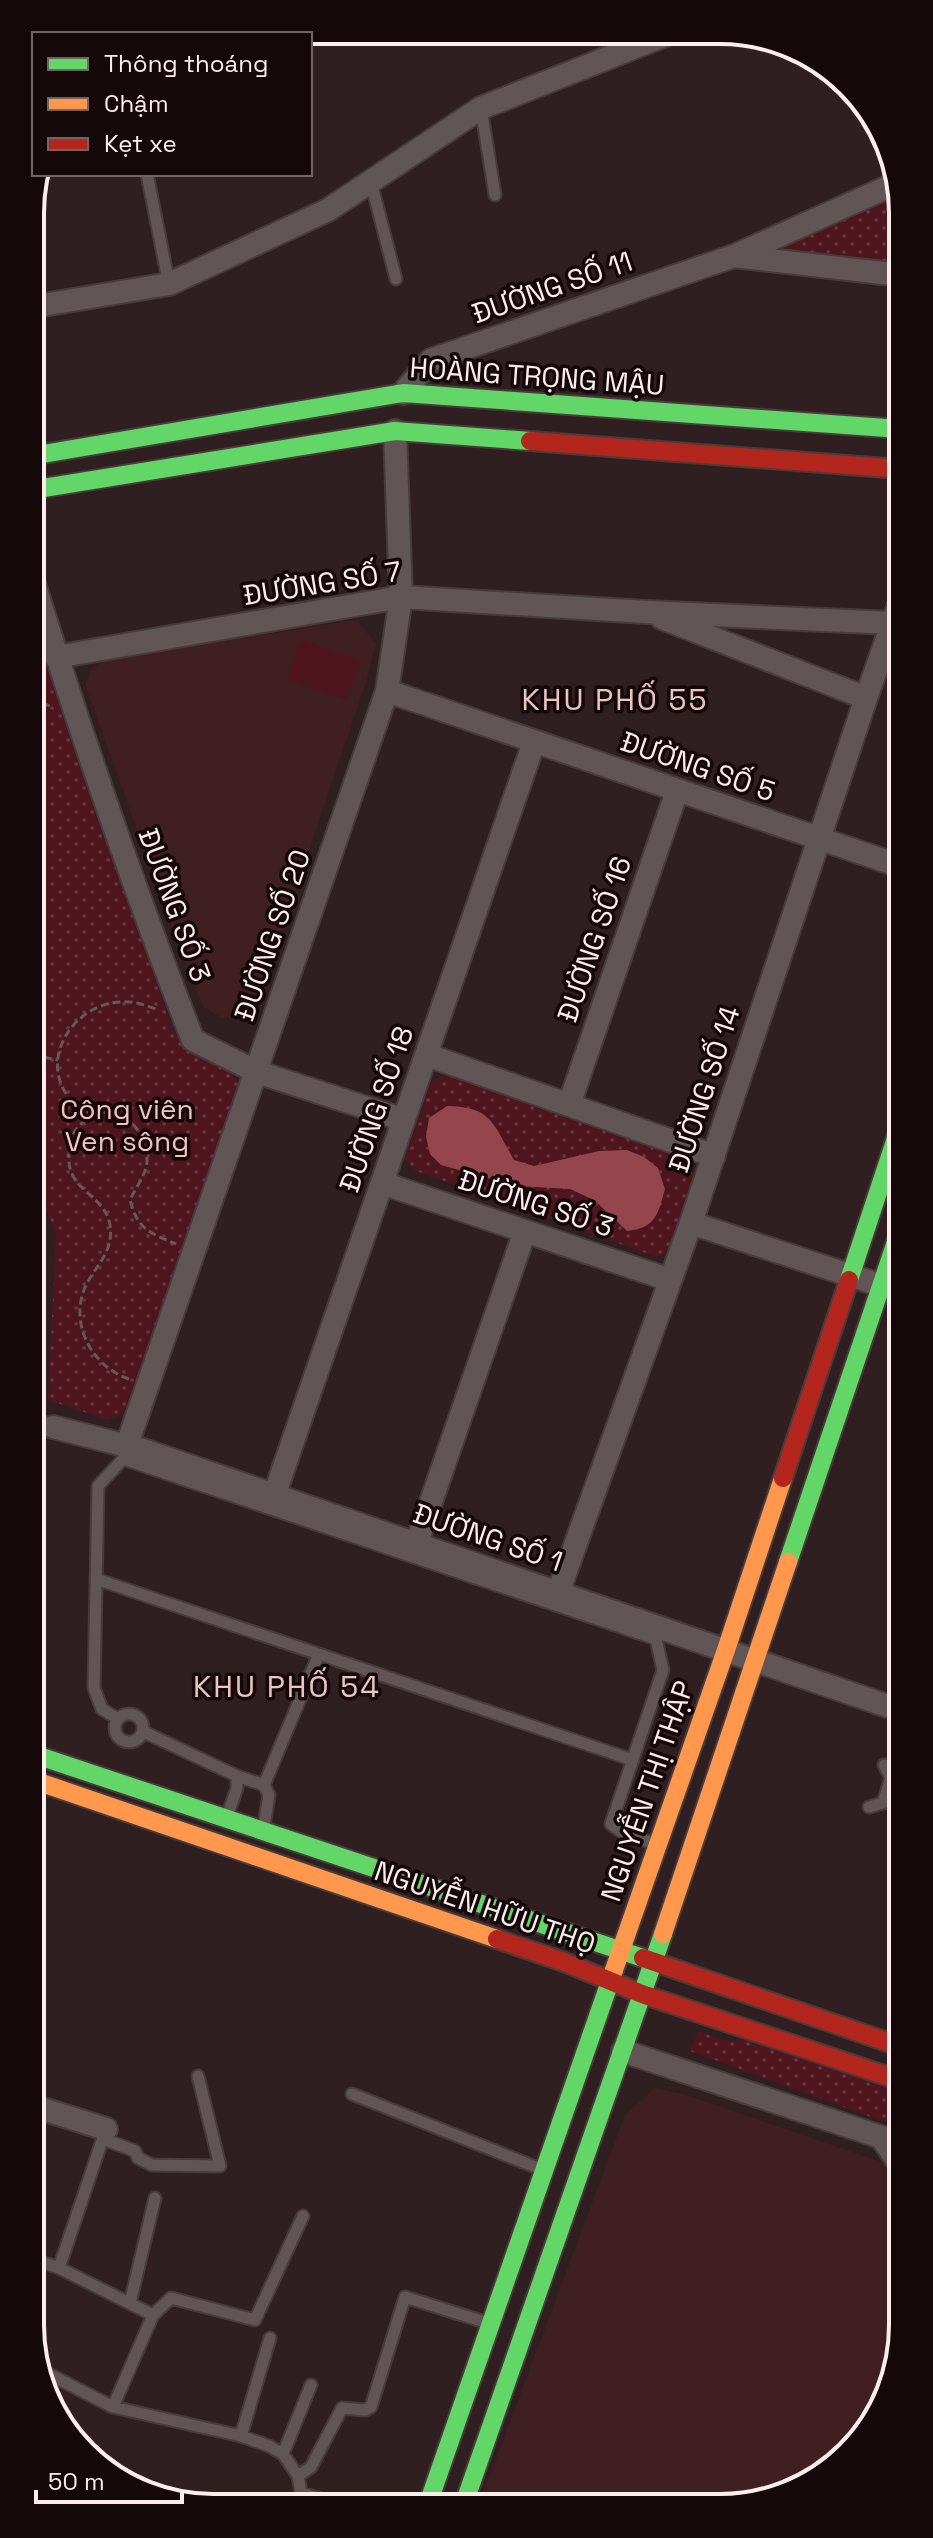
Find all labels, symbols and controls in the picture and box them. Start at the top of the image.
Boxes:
legend [32,32,312,176]
text: Thông thoáng [104,48,268,79]
text: Chậm [104,88,169,119]
text: Kẹt xe [104,128,177,159]
street label: ĐƯỜNG SỐ 11 [467,243,637,331]
street label: HOÀNG TRỌNG MẬU [408,349,666,403]
street label: ĐƯỜNG SỐ 7 [240,553,404,613]
district label: KHU PHỐ 55 [521,680,709,719]
street label: ĐƯỜNG SỐ 5 [616,723,780,809]
street label: ĐƯỜNG SỐ 3 [131,823,219,987]
street label: ĐƯỜNG SỐ 20 [226,845,318,1025]
street label: ĐƯỜNG SỐ 16 [549,852,639,1026]
street label: ĐƯỜNG SỐ 14 [660,1001,748,1177]
street label: ĐƯỜNG SỐ 18 [331,1021,421,1197]
park label: Công viên Ven sông [60,1091,194,1159]
street label: ĐƯỜNG SỐ 3 [454,1161,618,1245]
street label: ĐƯỜNG SỐ 1 [409,1495,567,1579]
district label: KHU PHỐ 54 [193,1667,381,1706]
street label: NGUYỄN THỊ THẬP [591,1676,702,1906]
street label: NGUYỄN HỮU THỌ [370,1851,601,1962]
scale bar [36,2454,182,2504]
text: 50 m [48,2466,105,2497]

